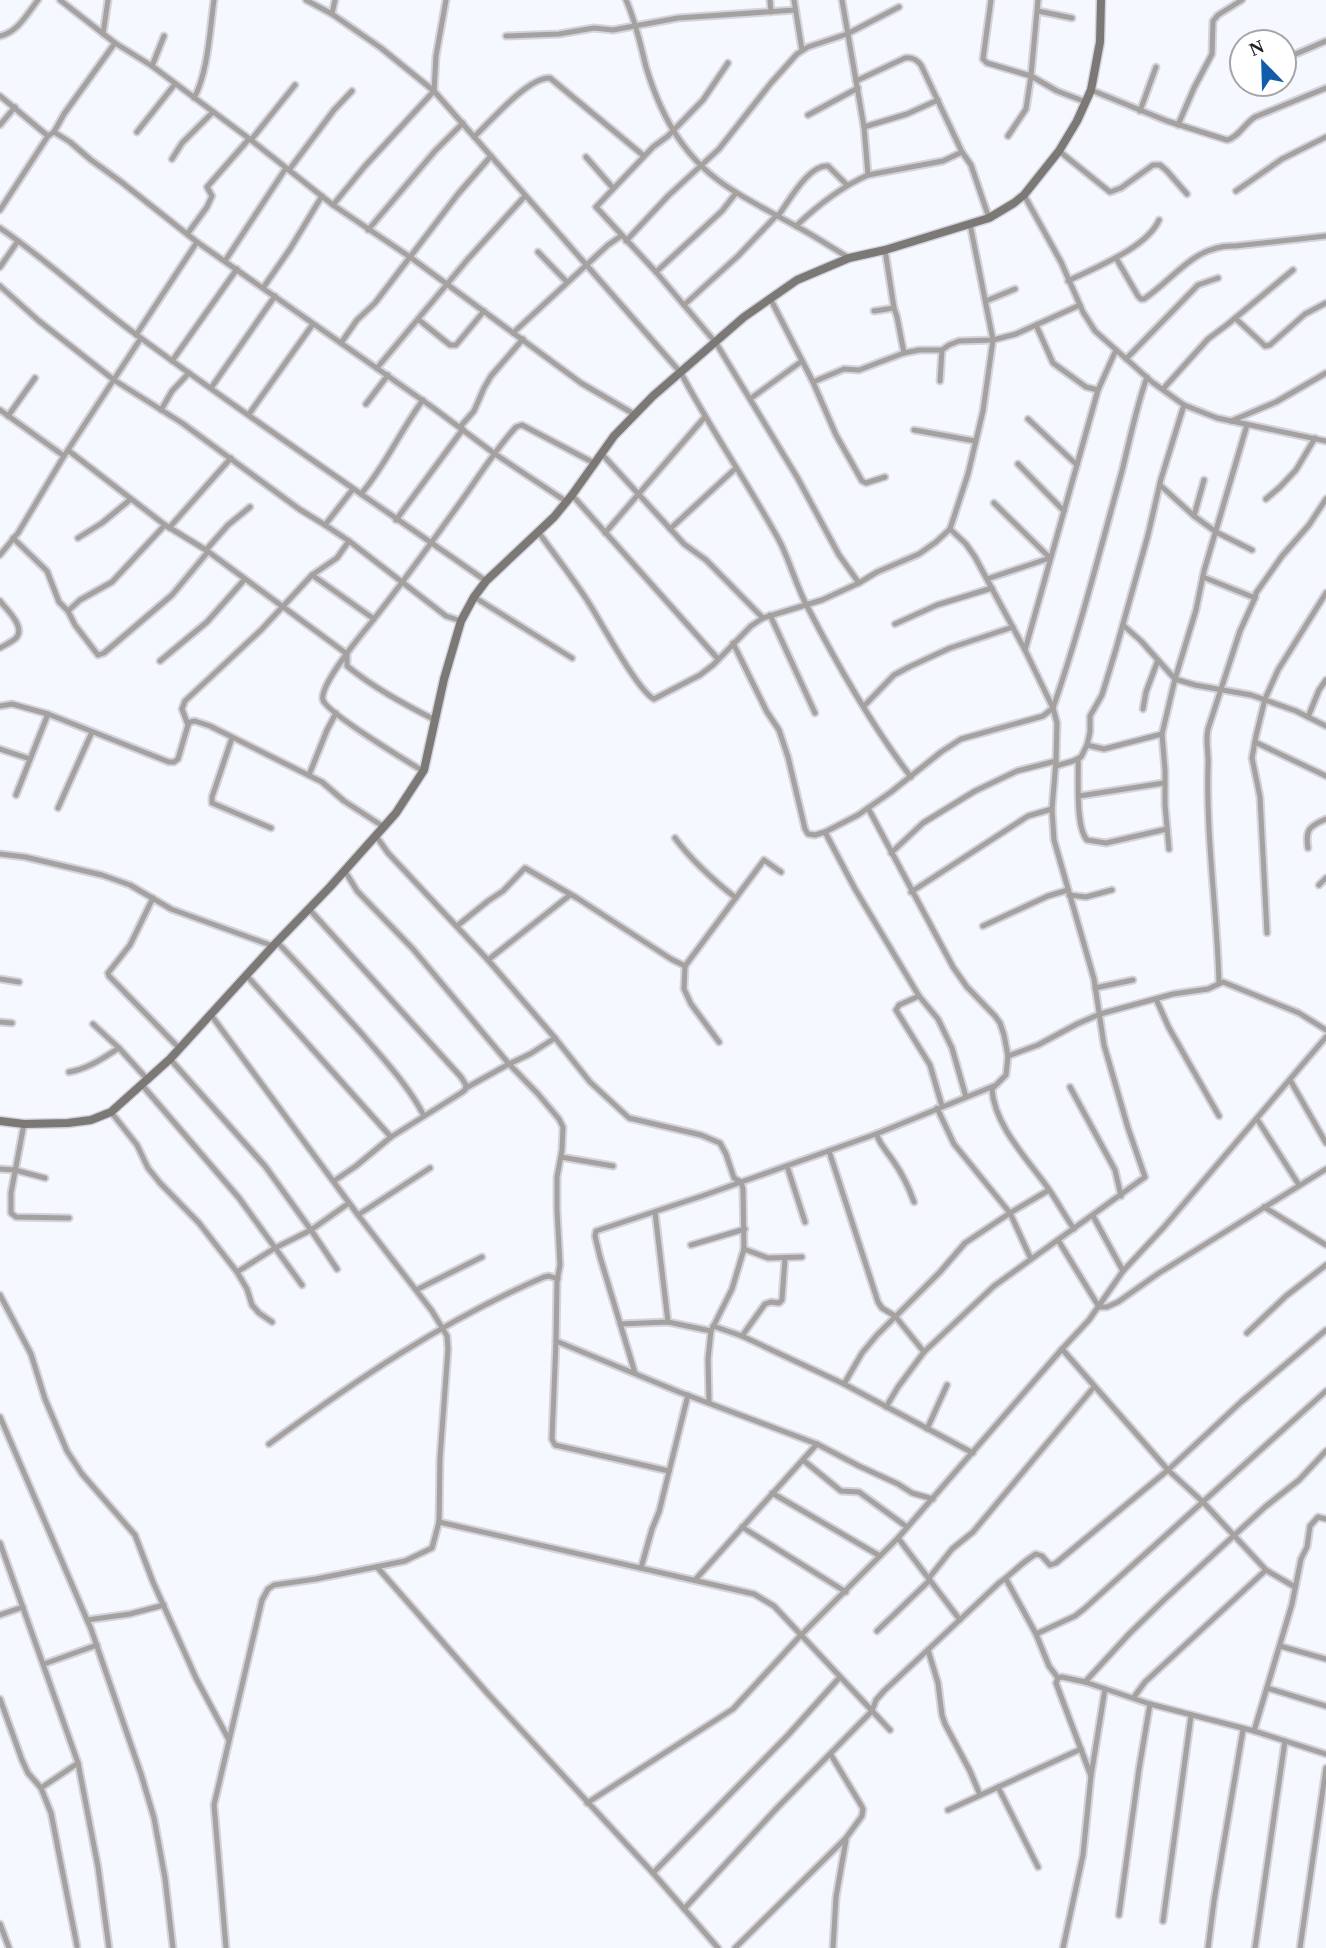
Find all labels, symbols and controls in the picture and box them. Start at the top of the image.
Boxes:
north arrow [1228,28,1298,98]
text: N [1246,35,1267,60]

